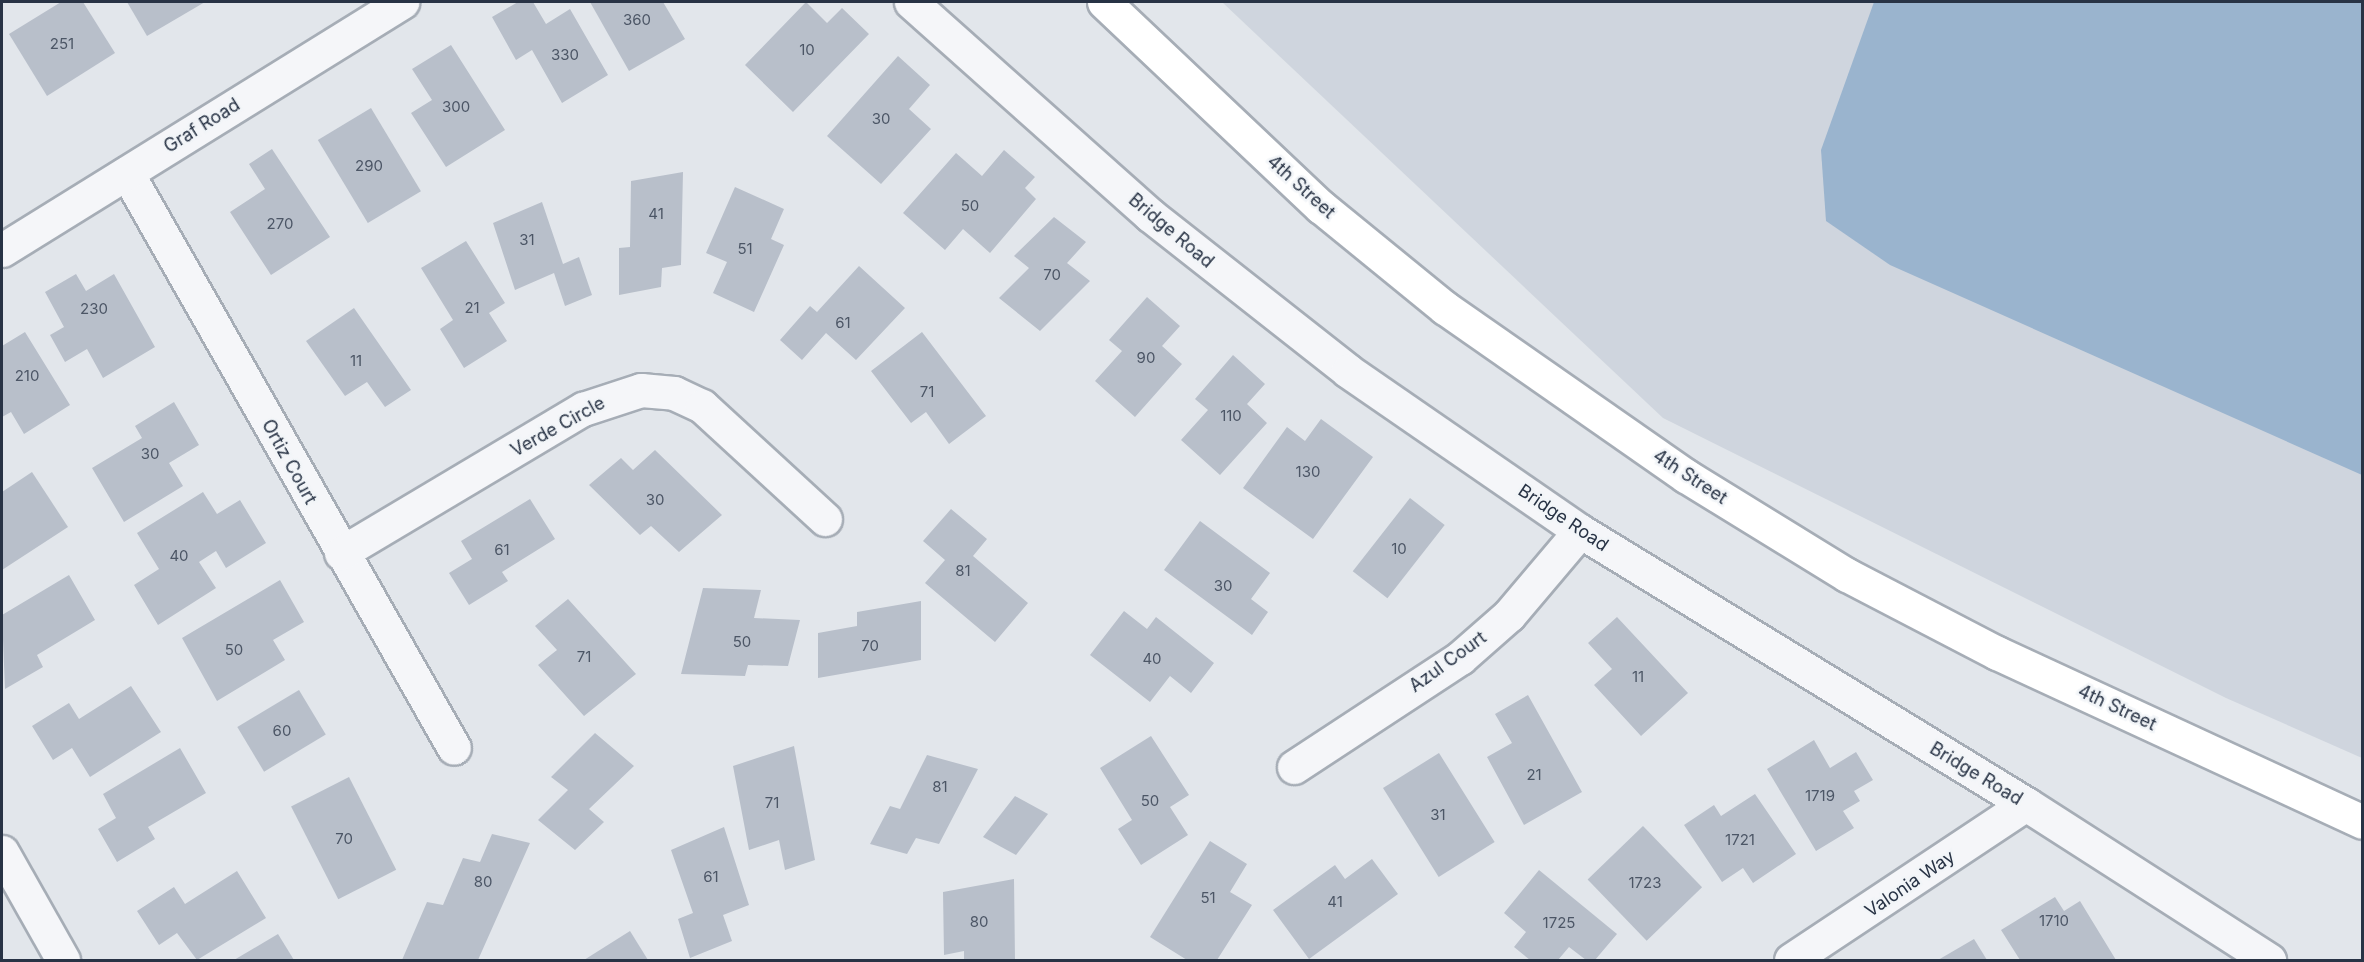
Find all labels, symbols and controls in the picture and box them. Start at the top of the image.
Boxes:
house number: 360 [623,11,651,29]
house number: 251 [50,35,74,53]
house number: 10 [799,41,815,59]
house number: 330 [551,46,579,64]
street label: Graf Road [160,94,244,158]
house number: 300 [442,98,470,116]
house number: 30 [872,110,890,128]
street label: 4th Street [1263,151,1339,223]
house number: 290 [355,157,383,175]
street label: Bridge Road [1124,189,1218,273]
house number: 50 [961,197,979,215]
house number: 41 [648,205,664,223]
house number: 270 [267,215,293,233]
house number: 31 [519,231,535,249]
house number: 51 [737,240,753,258]
house number: 70 [1043,266,1061,284]
house number: 21 [464,299,480,317]
house number: 230 [80,300,108,318]
house number: 61 [835,314,851,332]
house number: 90 [1137,349,1155,367]
house number: 11 [350,352,362,370]
house number: 210 [15,367,39,385]
house number: 71 [920,383,934,401]
street label: Verde Circle [507,392,609,462]
house number: 110 [1220,407,1242,425]
street label: Ortiz Court [257,416,321,508]
house number: 30 [141,445,159,463]
street label: 4th Street [1649,445,1731,509]
house number: 130 [1296,463,1320,481]
street label: Bridge Road [1514,480,1612,556]
house number: 30 [646,491,664,509]
house number: 10 [1391,540,1407,558]
house number: 61 [494,541,510,559]
house number: 40 [169,547,189,565]
house number: 81 [955,562,971,580]
house number: 30 [1214,577,1232,595]
street label: Azul Court [1405,627,1491,697]
house number: 50 [733,633,751,651]
house number: 70 [861,637,879,655]
house number: 50 [225,641,243,659]
house number: 71 [577,648,591,666]
house number: 40 [1142,650,1162,668]
house number: 11 [1632,668,1644,686]
street label: 4th Street [2074,680,2160,736]
house number: 60 [273,722,291,740]
street label: Bridge Road [1926,738,2026,810]
house number: 21 [1526,766,1542,784]
house number: 81 [932,778,948,796]
house number: 1719 [1805,787,1835,805]
house number: 50 [1141,792,1159,810]
house number: 71 [765,794,779,812]
house number: 31 [1430,806,1446,824]
house number: 70 [335,830,353,848]
house number: 1721 [1725,831,1755,849]
street label: Valonia Way [1861,846,1959,922]
house number: 61 [703,868,719,886]
house number: 80 [474,873,492,891]
house number: 1723 [1628,874,1662,892]
house number: 51 [1200,889,1216,907]
house number: 41 [1327,893,1343,911]
house number: 1710 [2039,912,2069,930]
house number: 80 [970,913,988,931]
house number: 1725 [1543,914,1575,932]

